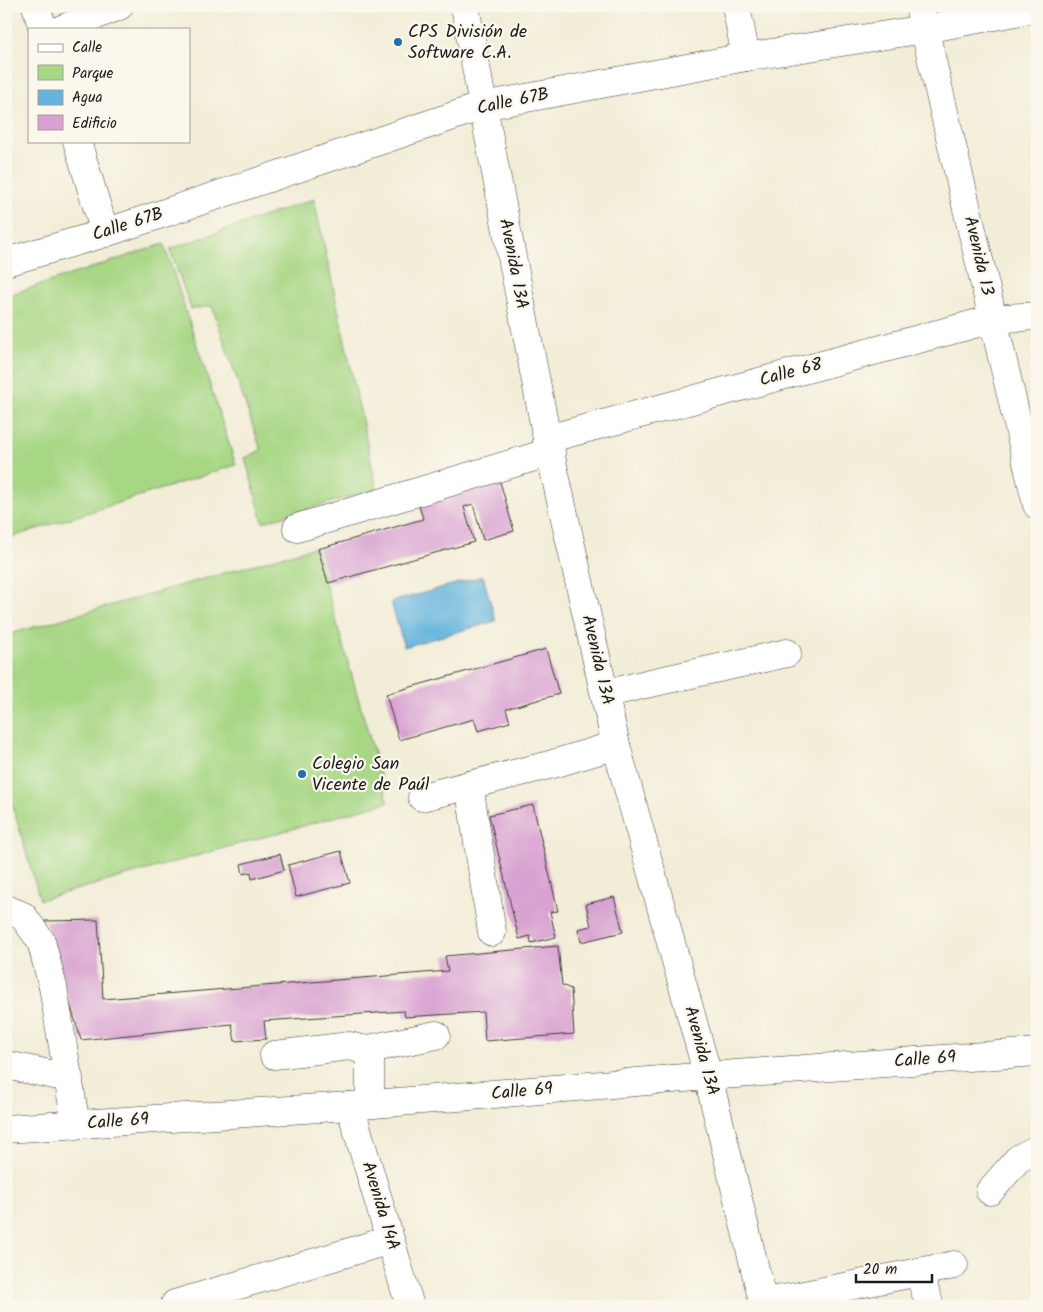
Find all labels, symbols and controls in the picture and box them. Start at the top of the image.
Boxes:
place label: CPS División de Software C.A. [408,18,527,68]
legend [28,28,190,142]
text: Calle [72,36,102,60]
marker: CPS División de Software C.A. [392,36,404,48]
text: Parque [72,62,113,86]
street label: Calle 67B [474,80,552,124]
text: Agua [72,86,103,110]
text: Edificio [72,112,117,136]
street label: Calle 67B [89,200,167,250]
street label: Avenida 13 [955,213,1001,299]
street label: Avenida 13A [490,216,536,312]
street label: Calle 68 [756,351,826,395]
street label: Avenida 13A [573,612,621,708]
place label: Colegio San Vicente de Paúl [312,750,430,800]
marker: Colegio San Vicente de Paúl [296,768,308,780]
street label: Avenida 13A [675,1003,727,1099]
street label: Calle 69 [893,1043,957,1077]
street label: Calle 69 [490,1075,554,1109]
street label: Calle 69 [86,1105,150,1139]
street label: Avenida 14A [353,1158,407,1254]
scale bar [856,1252,932,1284]
text: 20 m [863,1258,897,1282]

